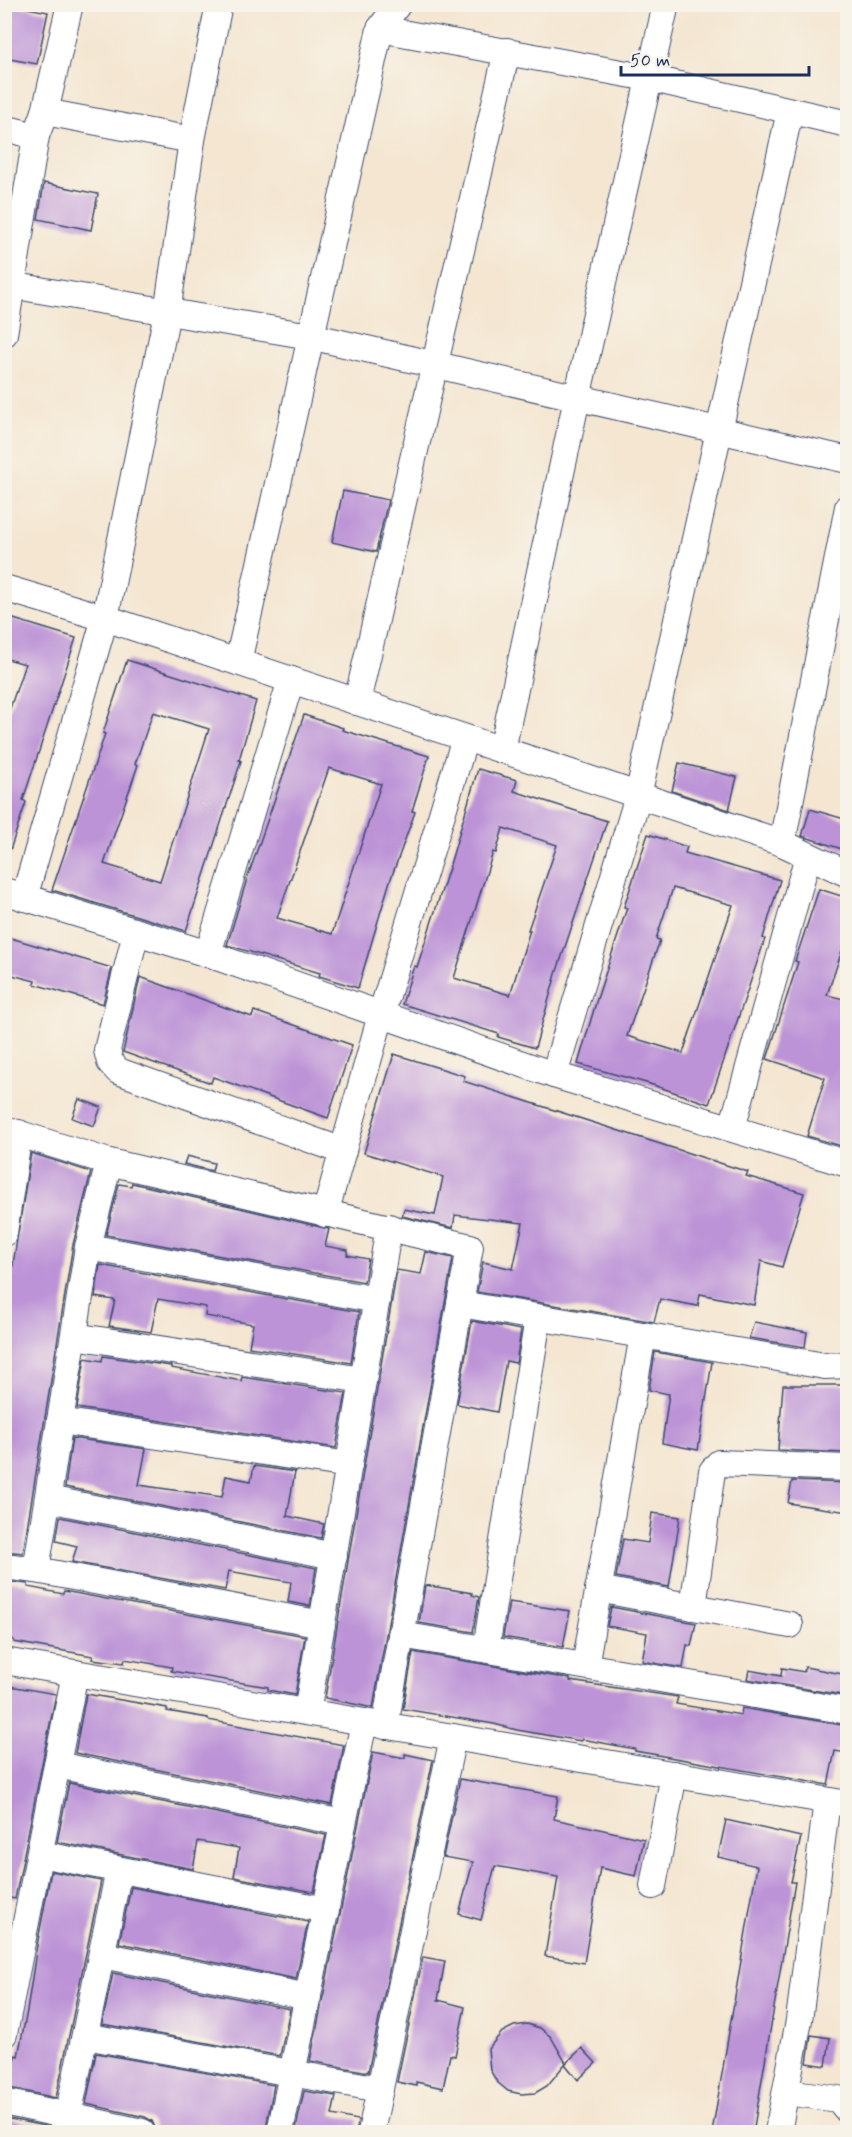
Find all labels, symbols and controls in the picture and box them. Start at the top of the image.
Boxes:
scale bar [621,39,808,77]
text: 50 m [630,49,670,73]

